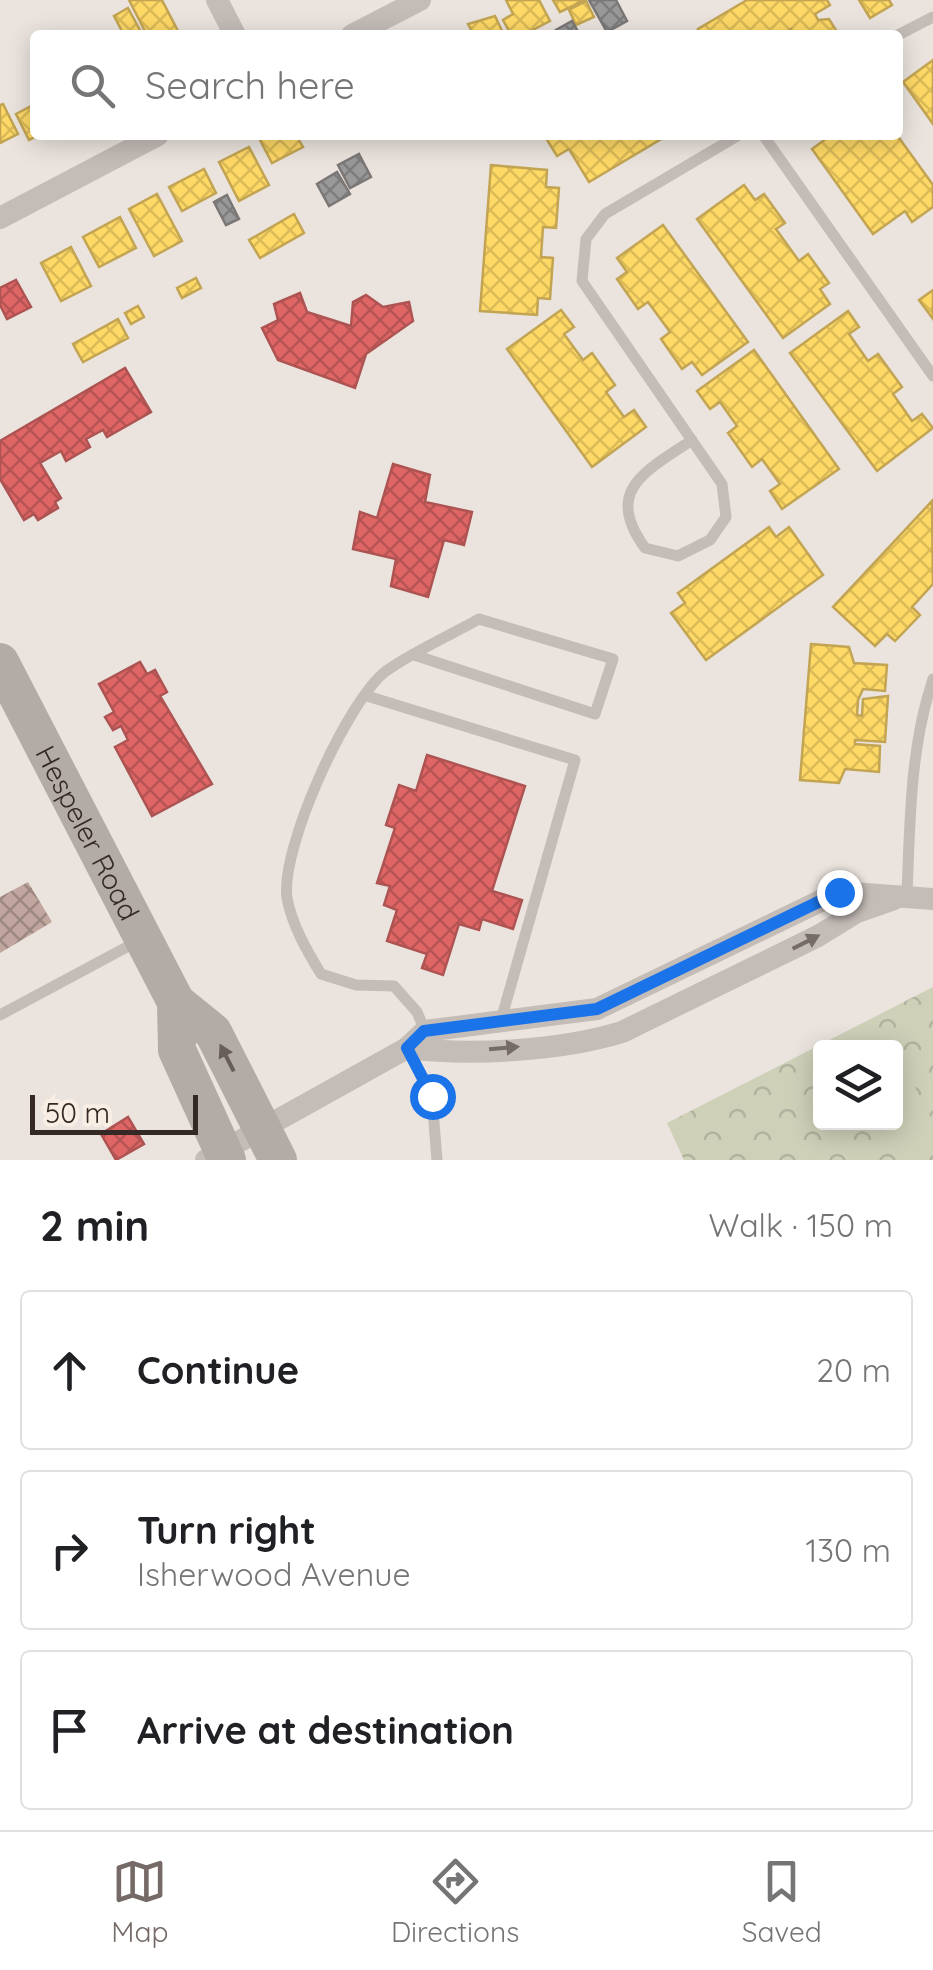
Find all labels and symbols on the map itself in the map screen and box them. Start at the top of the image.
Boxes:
street label: Hespeler Road [29,739,148,926]
route end [817,870,863,916]
one-way arrow [792,934,821,951]
one-way arrow [488,1040,520,1056]
one-way arrow [218,1043,235,1072]
route start [410,1074,456,1120]
scale bar [30,1090,198,1134]

